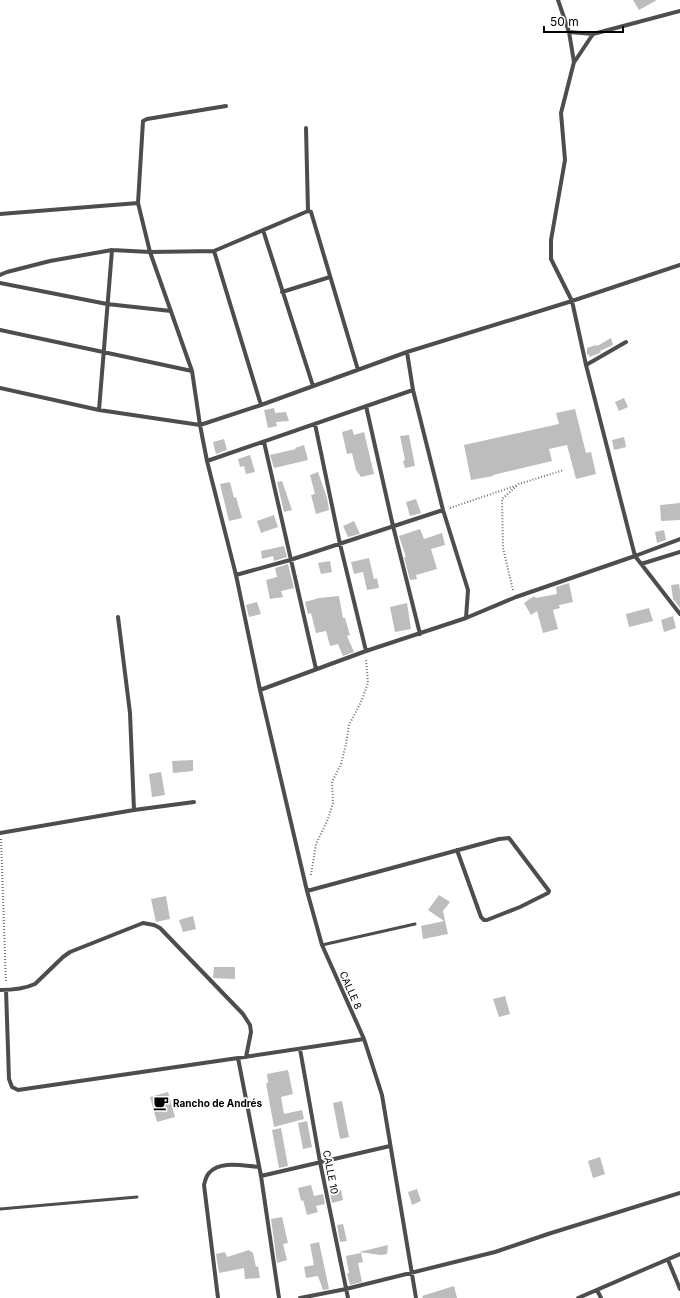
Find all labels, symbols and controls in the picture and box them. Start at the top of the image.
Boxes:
scale bar [544,8,623,34]
text: 50 m [550,14,579,29]
street label: CALLE 8 [337,969,365,1011]
cafe icon: Rancho de Andrés [152,1094,170,1112]
place label: Rancho de Andrés [173,1097,263,1109]
street label: CALLE 10 [321,1149,341,1195]

